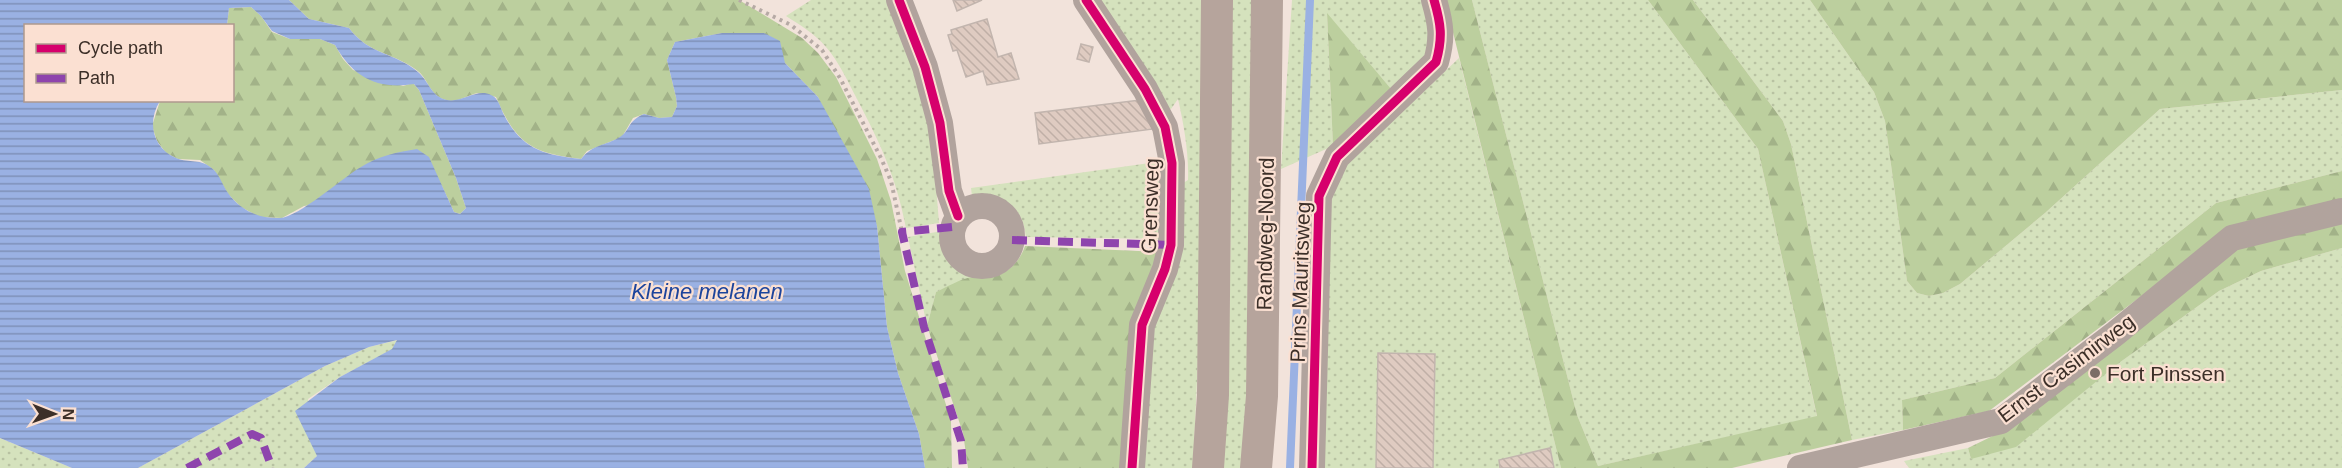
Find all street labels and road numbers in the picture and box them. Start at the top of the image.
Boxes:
street label: Randweg-Noord [1252,157,1278,311]
street label: Grensweg [1137,158,1163,254]
street label: Prins Mauritsweg [1286,201,1314,363]
street label: Ernst Casimirweg [1993,309,2139,427]

